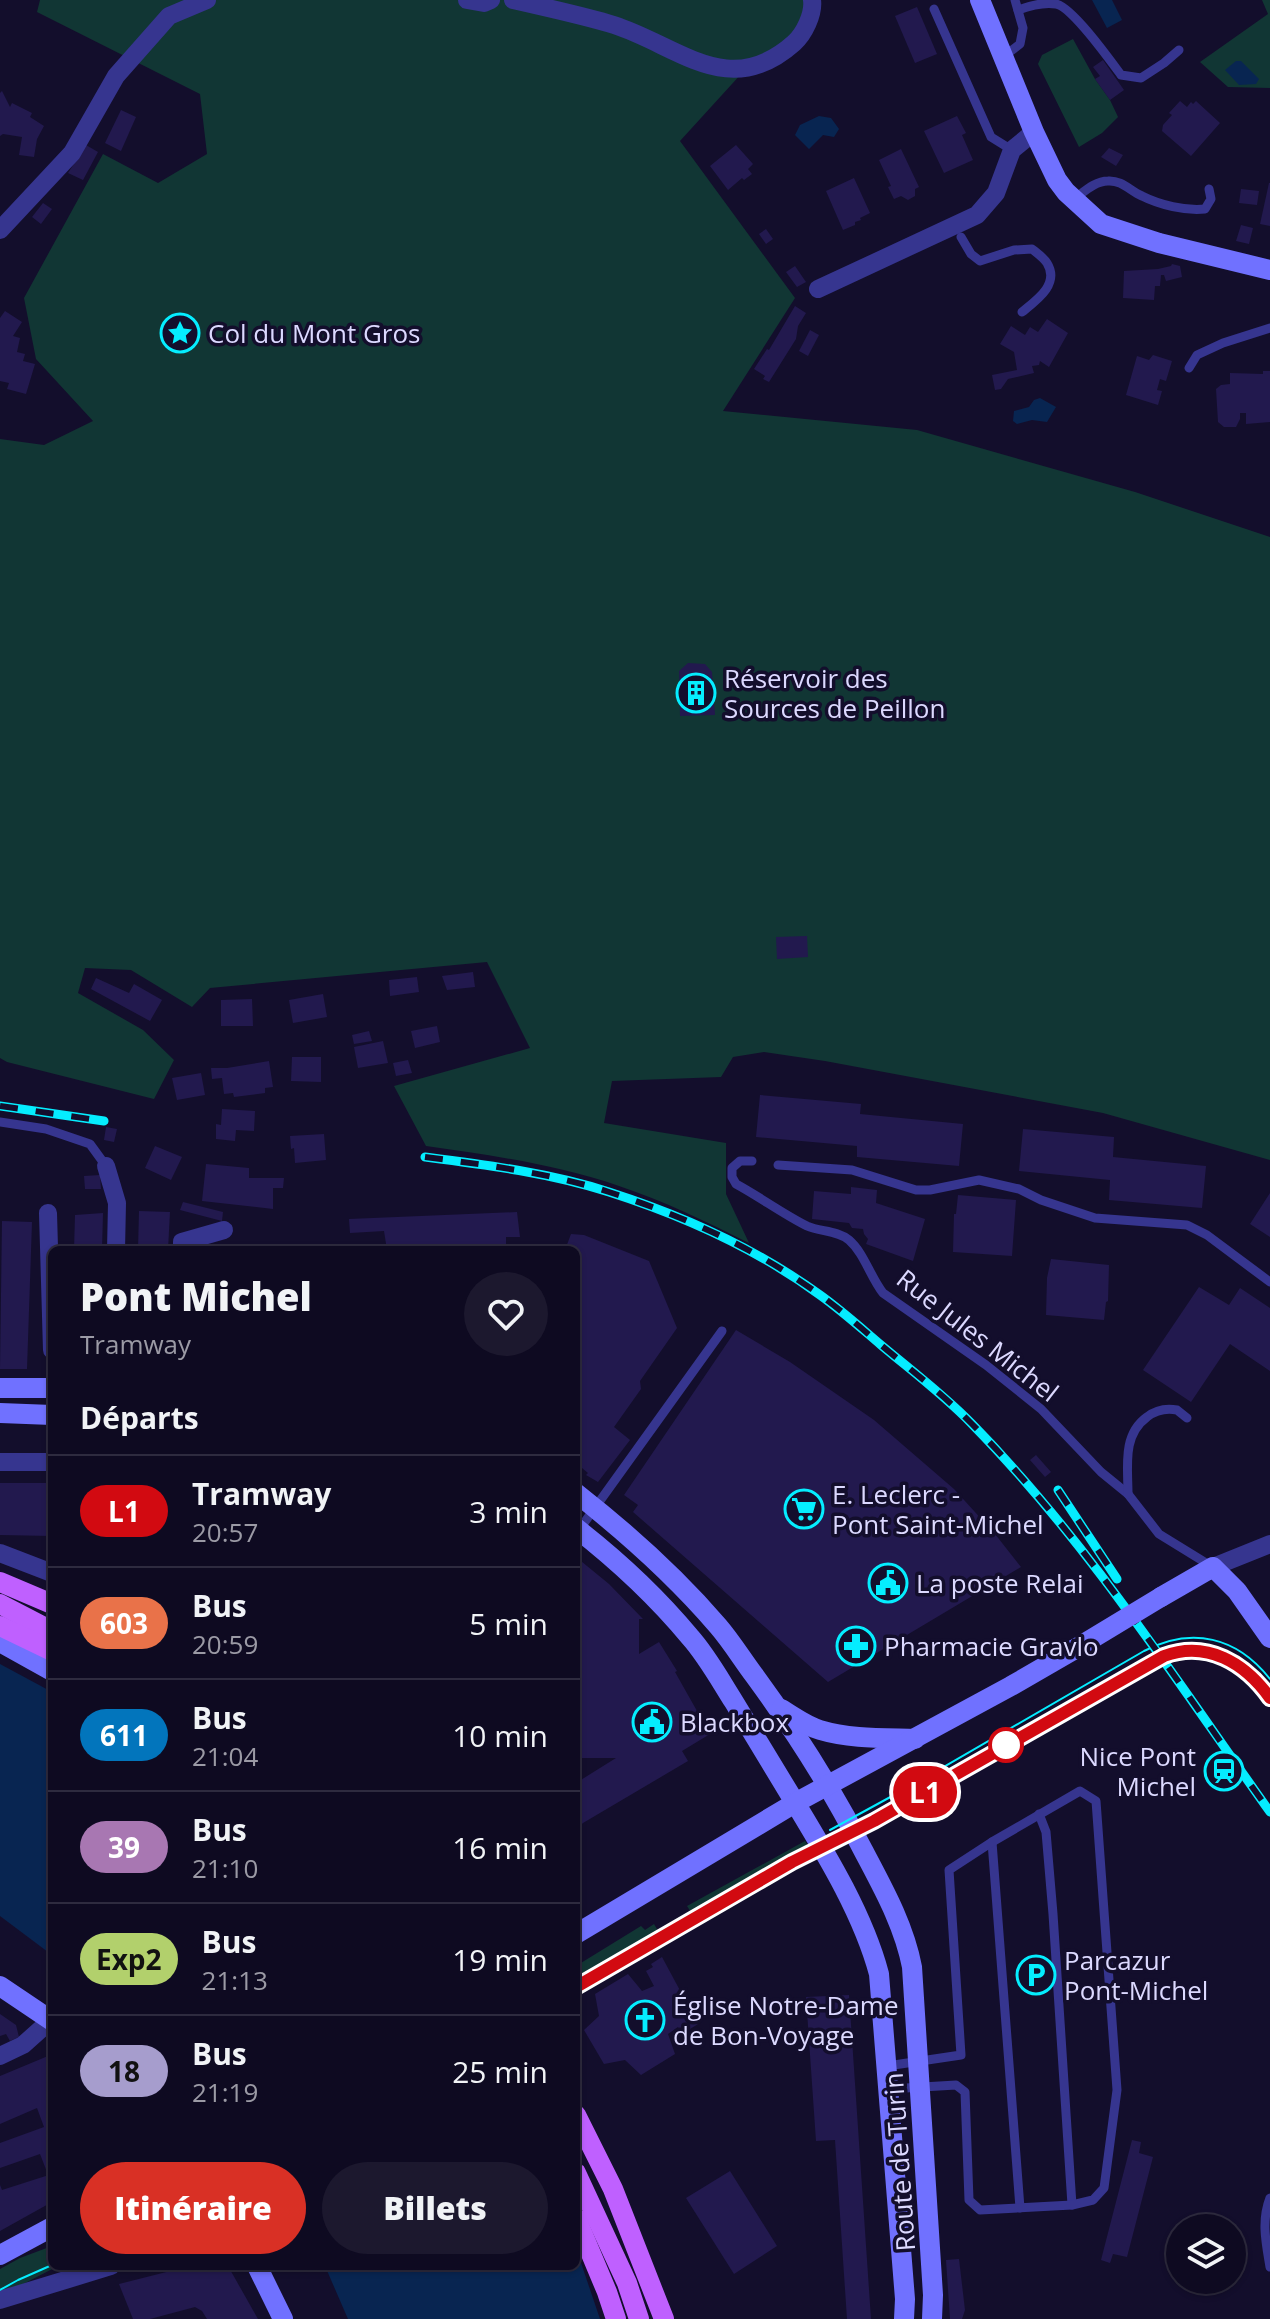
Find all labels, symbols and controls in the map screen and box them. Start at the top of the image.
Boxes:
place icon: Col du Mont Gros [159,312,201,354]
place label: Col du Mont Gros [208,315,421,351]
place label: Réservoir des Sources de Peillon [724,660,945,726]
building icon: Réservoir des Sources de Peillon [675,672,717,714]
street label: Rue Jules Michel [890,1260,1066,1410]
text: Pont Michel [80,1270,312,1322]
button: heart [464,1272,548,1356]
text: Tramway [80,1326,191,1362]
text: Départs [80,1397,199,1438]
text: Tramway [192,1473,331,1514]
place label: E. Leclerc - Pont Saint-Michel [832,1476,1044,1542]
supermarket icon: E. Leclerc - Pont Saint-Michel [783,1488,825,1530]
text: 3 min [469,1491,548,1532]
text: L1 [108,1492,140,1530]
text: 20:57 [192,1514,258,1550]
public building icon: La poste Relai [867,1562,909,1604]
place label: La poste Relai [916,1565,1084,1601]
text: Bus [192,1585,247,1626]
text: 5 min [469,1603,548,1644]
text: 603 [100,1604,148,1642]
pharmacy icon: Pharmacie Gravlo [835,1625,877,1667]
text: 20:59 [192,1626,258,1662]
place label: Pharmacie Gravlo [884,1628,1099,1664]
text: Bus [192,1697,247,1738]
public building icon: Blackbox [631,1701,673,1743]
place label: Blackbox [680,1704,789,1740]
text: 10 min [452,1715,548,1756]
text: 611 [100,1716,148,1754]
unlabelled marker [989,1728,1023,1762]
text: 21:04 [192,1738,258,1774]
place label: Nice Pont Michel [1080,1738,1196,1804]
station icon: Nice Pont Michel [1203,1750,1245,1792]
line badge: L1 [889,1766,961,1818]
text: L1 [909,1773,941,1811]
text: Bus [192,1809,247,1850]
text: 16 min [452,1827,548,1868]
text: 39 [108,1828,140,1866]
text: 21:10 [192,1850,258,1886]
text: Bus [202,1921,256,1962]
text: 19 min [452,1939,548,1980]
text: Exp2 [96,1940,162,1978]
place label: Parcazur Pont-Michel [1064,1942,1208,2008]
parking icon: Parcazur Pont-Michel [1015,1954,1057,1996]
text: 21:13 [202,1962,268,1998]
place label: Église Notre-Dame de Bon-Voyage [673,1987,899,2053]
church icon: Église Notre-Dame de Bon-Voyage [624,1999,666,2041]
text: Bus [192,2033,247,2074]
text: 25 min [452,2051,548,2092]
text: 18 [108,2052,140,2090]
street label: Route de Turin [875,2072,923,2252]
text: 21:19 [192,2074,258,2110]
button: Itinéraire [80,2162,306,2254]
button: Billets [322,2162,548,2254]
map controls [1166,2214,1246,2294]
button: layers [1166,2214,1246,2294]

